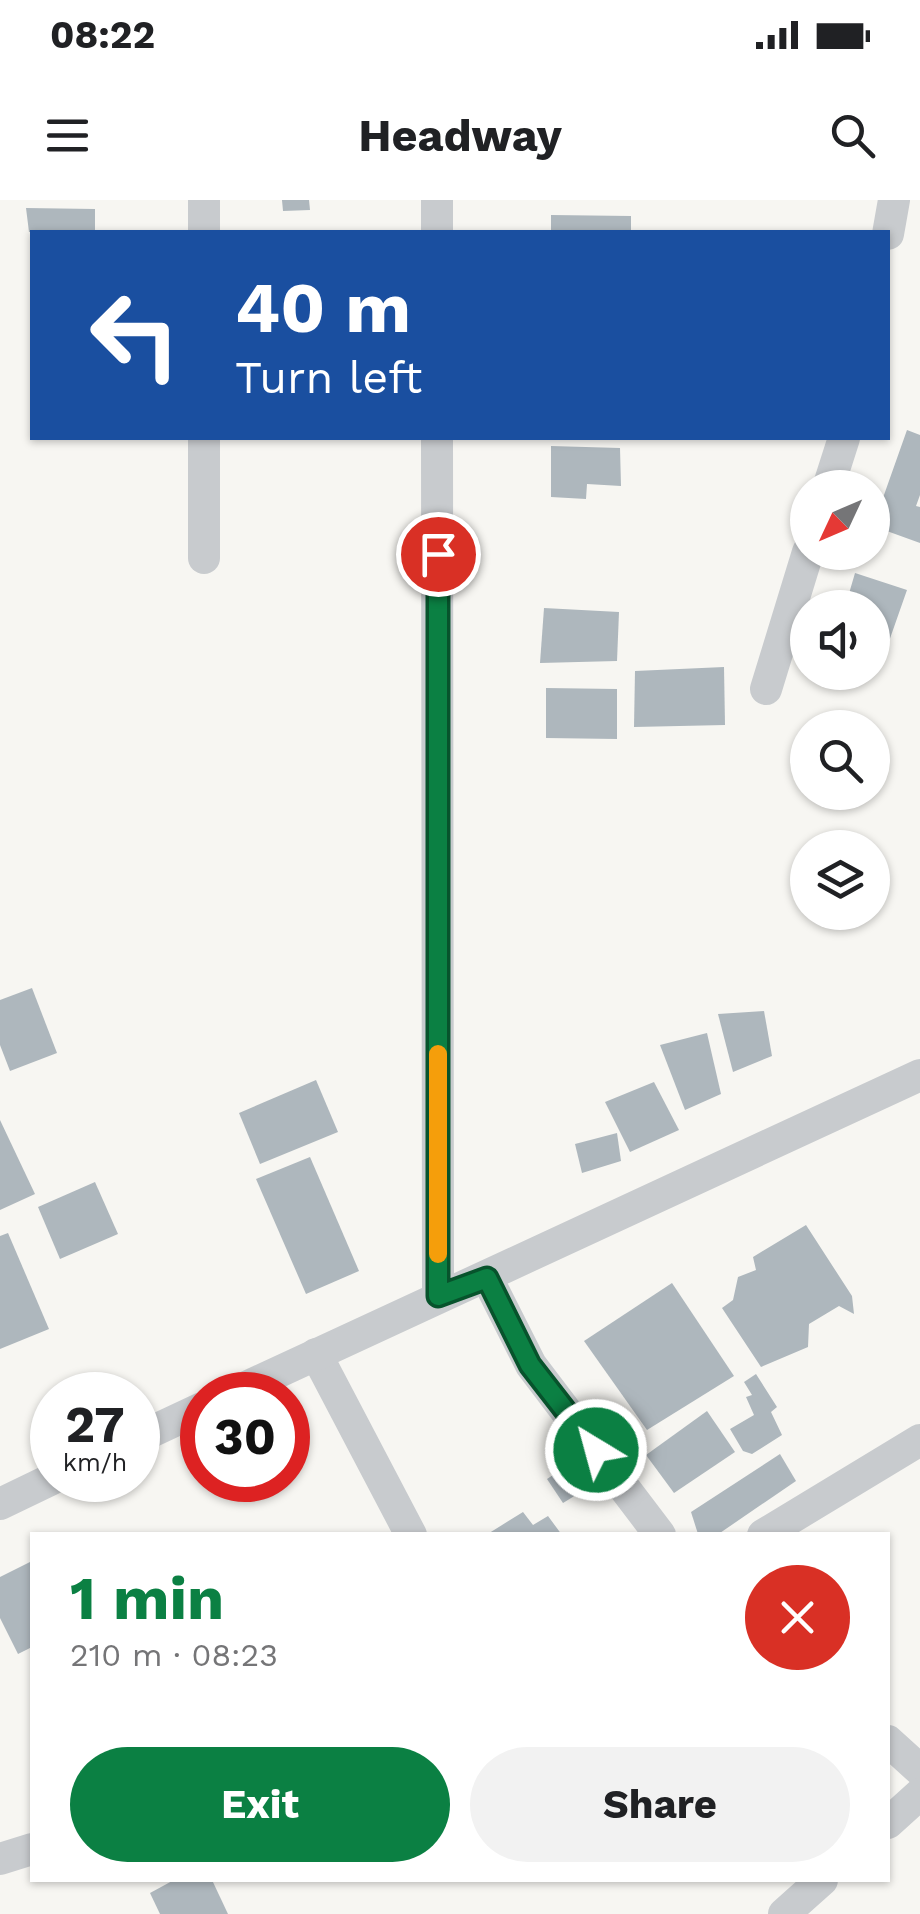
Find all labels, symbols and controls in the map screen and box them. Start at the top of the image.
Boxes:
text: 08:22 [50,13,155,57]
icon: menu [40,108,95,163]
icon: search [825,108,880,163]
text: Headway [358,109,562,162]
text: 40 m [235,267,411,349]
icon: left [70,270,200,400]
text: Turn left [235,351,422,404]
north arrow [790,470,890,570]
map controls [790,470,890,930]
pin [396,512,481,597]
icon: arrive [411,527,466,582]
button: sound [790,590,890,690]
button: search [790,710,890,810]
button: layers [790,830,890,930]
speed limit sign: 30 [180,1372,310,1502]
text: 27 [65,1395,125,1454]
position arrow [544,1398,648,1502]
text: km/h [63,1448,127,1477]
text: 1 min [70,1563,224,1634]
button: close [745,1565,850,1670]
text: 210 m · 08:23 [70,1636,278,1674]
button: Exit [70,1747,450,1862]
button: Share [470,1747,850,1862]

